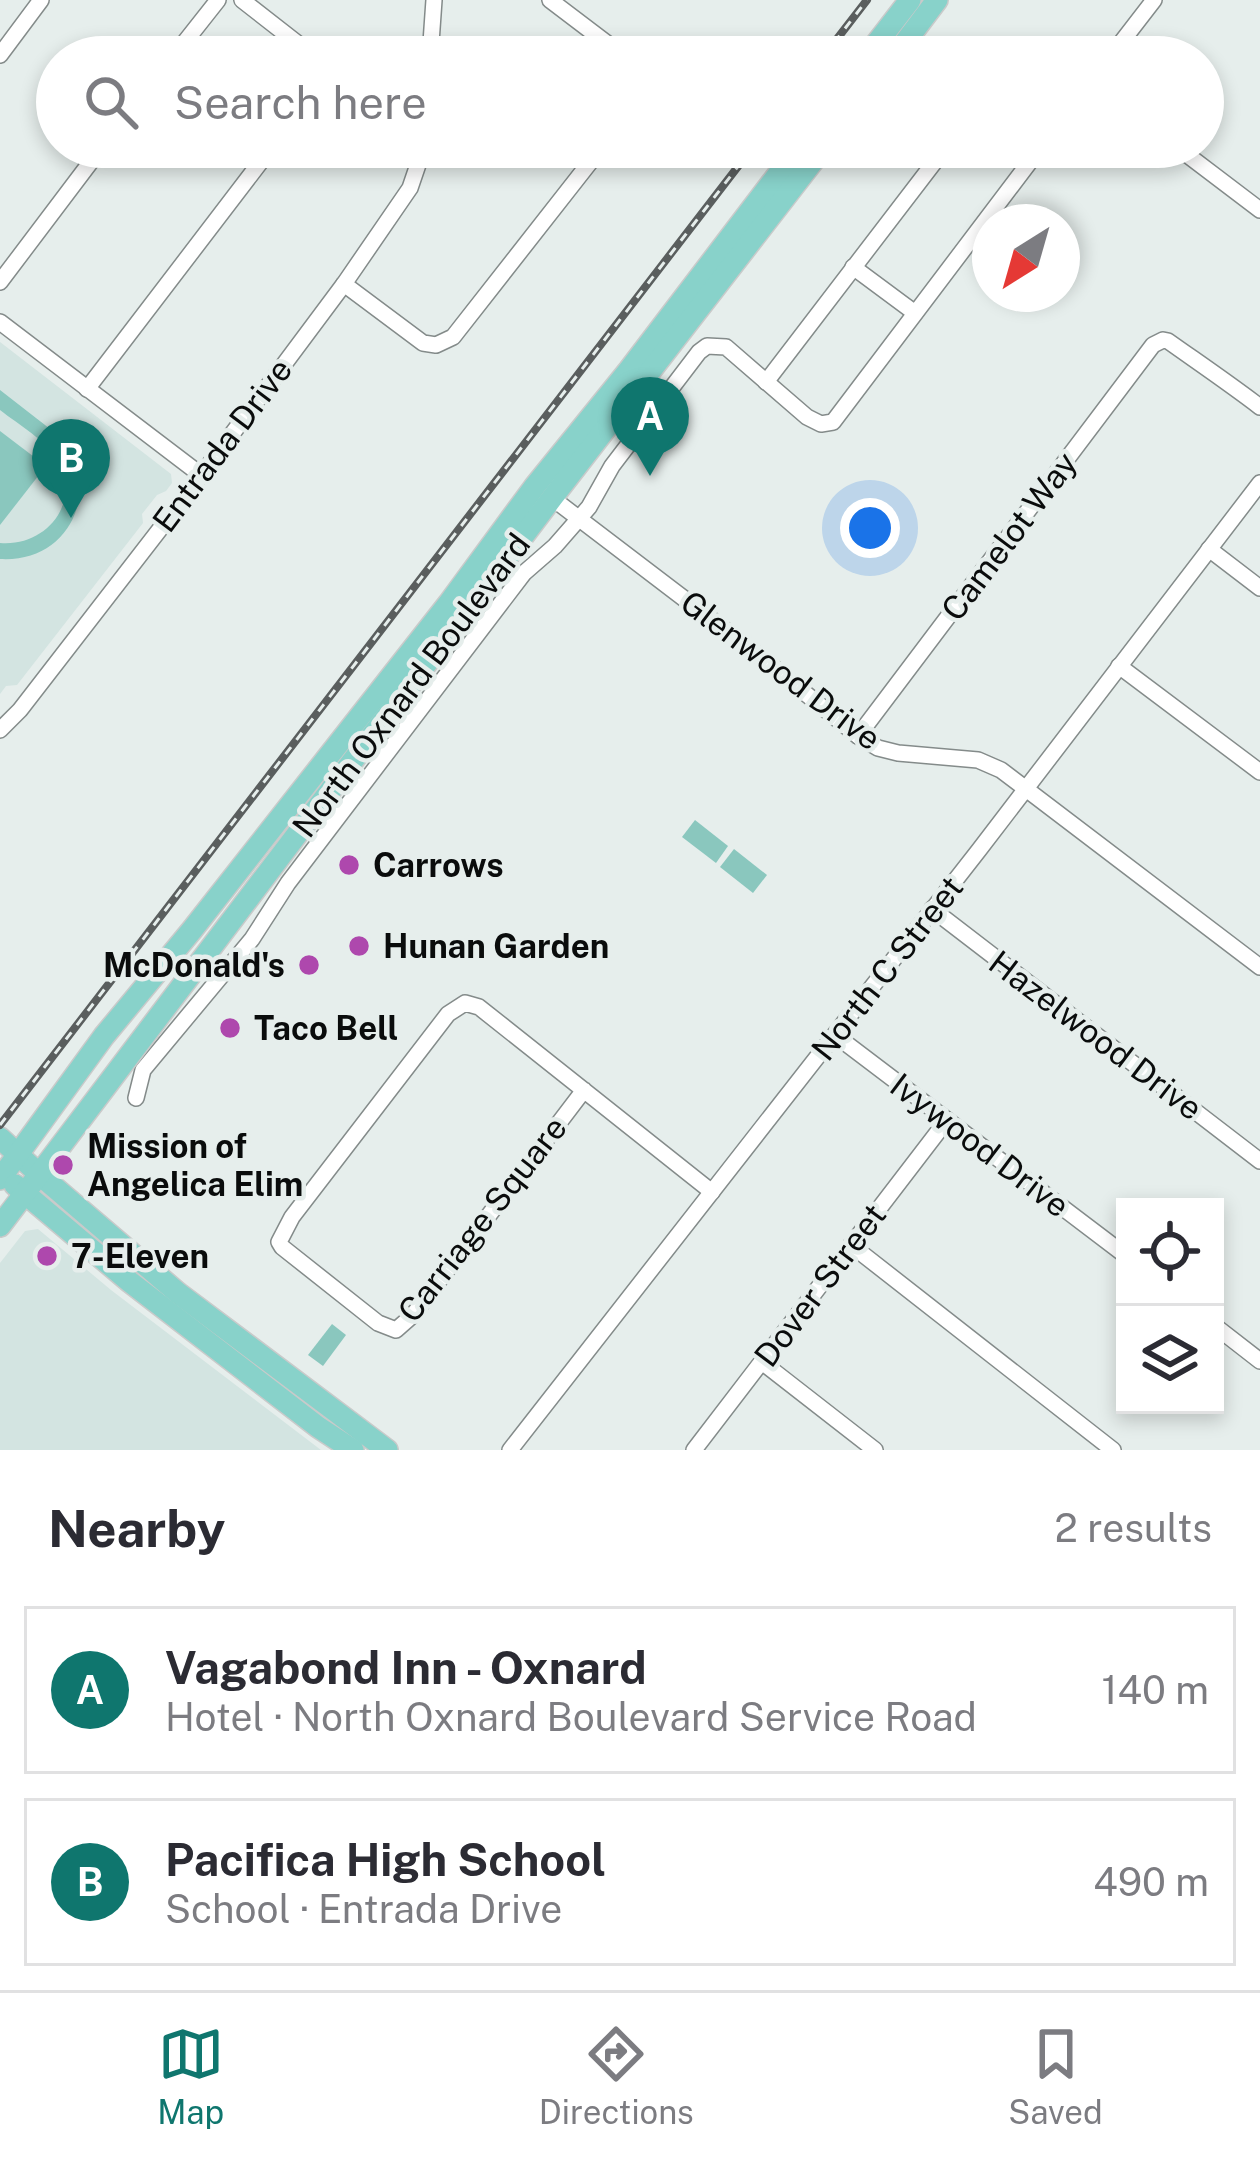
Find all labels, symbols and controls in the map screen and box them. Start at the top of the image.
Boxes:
search box [36,36,1224,168]
icon: search [78,69,144,135]
text: Search here [174,76,427,129]
north arrow [972,204,1080,312]
street label: Entrada Drive [145,351,299,539]
pin: A [611,377,689,476]
pin: B [32,419,110,518]
street label: Camelot Way [933,444,1085,628]
your location [840,498,900,558]
street label: North Oxnard Boulevard [284,526,538,844]
street label: Glenwood Drive [674,583,888,757]
place label: Carrows [373,846,504,884]
marker: Carrows [336,852,362,878]
street label: North C Street [803,869,971,1067]
place label: Hunan Garden [383,927,609,965]
marker: Hunan Garden [346,933,372,959]
street label: Hazelwood Drive [982,943,1210,1127]
place label: McDonald's [103,946,285,984]
marker: McDonald's [296,952,322,978]
place label: Taco Bell [254,1009,398,1047]
marker: Taco Bell [217,1015,243,1041]
street label: Ivywood Drive [883,1066,1077,1224]
street label: Carriage Square [390,1109,574,1329]
place label: Mission of Angelica Elim [87,1127,303,1203]
marker: Mission of Angelica Elim [50,1152,76,1178]
street label: Dover Street [747,1196,893,1374]
map controls [1116,1198,1224,1414]
button: locate [1116,1198,1224,1306]
place label: 7-Eleven [71,1237,209,1275]
marker: 7-Eleven [34,1243,60,1269]
button: layers [1116,1306,1224,1414]
text: Nearby [48,1499,225,1558]
text: 2 results [1055,1505,1212,1551]
text: Vagabond Inn - Oxnard [165,1641,647,1694]
text: A [76,1667,104,1713]
text: 140 m [1102,1667,1209,1713]
text: Hotel · North Oxnard Boulevard Service Road [165,1694,977,1740]
text: Pacifica High School [165,1833,606,1886]
text: B [77,1859,103,1905]
text: 490 m [1093,1859,1209,1905]
text: School · Entrada Drive [165,1886,562,1932]
tab: Map [157,2021,224,2131]
tab: Directions [539,2021,694,2131]
tab: Saved [1008,2021,1103,2131]

